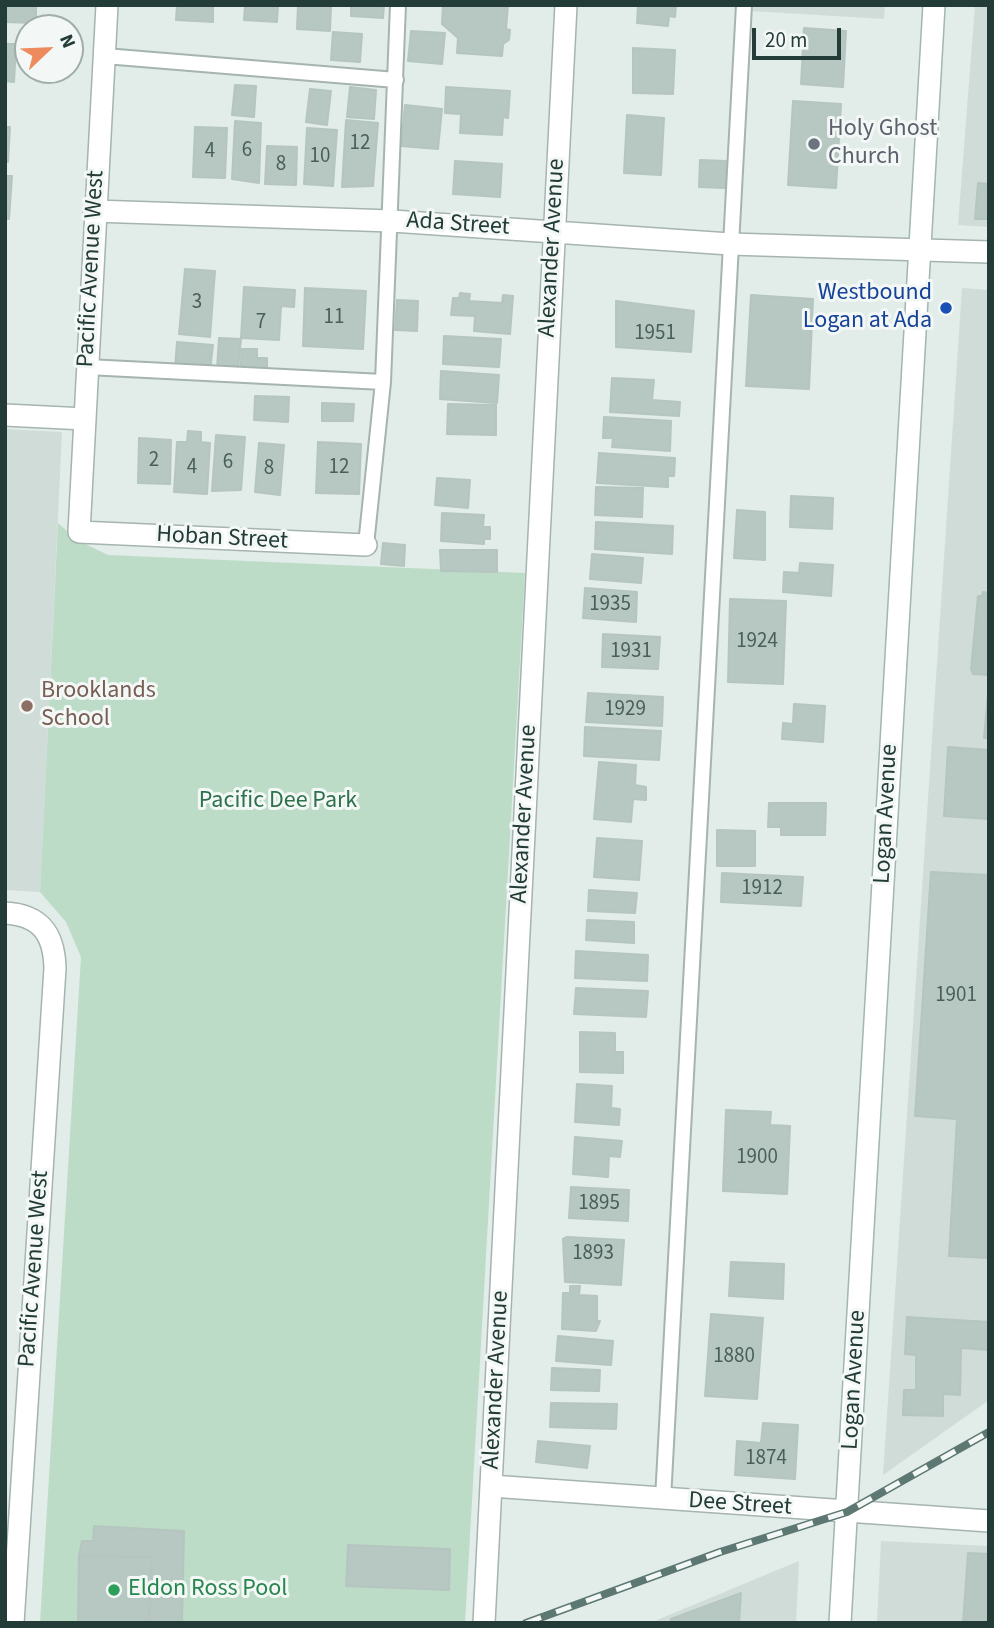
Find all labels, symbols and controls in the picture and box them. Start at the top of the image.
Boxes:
north arrow [14,14,84,84]
scale bar [756,14,845,58]
text: 20 m [765,25,807,55]
text: N [52,30,82,52]
place label: Holy Ghost Church [828,116,937,172]
house number: 12 [350,131,370,157]
marker: Holy Ghost Church [806,136,822,152]
house number: 6 [242,138,252,164]
house number: 4 [205,139,215,165]
house number: 10 [310,144,330,170]
house number: 8 [276,152,286,178]
street label: Alexander Avenue [534,158,572,338]
street label: Pacific Avenue West [72,170,112,368]
street label: Ada Street [405,207,511,243]
place label: Westbound Logan at Ada [803,280,932,336]
house number: 3 [192,290,202,316]
marker: Westbound Logan at Ada [938,300,954,316]
house number: 11 [324,305,344,331]
house number: 7 [256,310,266,336]
house number: 1951 [634,321,676,347]
house number: 2 [149,448,159,474]
house number: 6 [223,450,233,476]
house number: 4 [187,455,197,481]
house number: 12 [329,455,349,481]
house number: 8 [264,456,274,482]
street label: Hoban Street [155,521,289,557]
house number: 1935 [589,592,631,618]
house number: 1924 [736,629,778,655]
house number: 1931 [610,639,652,665]
place label: Brooklands School [41,678,156,734]
house number: 1929 [604,697,646,723]
marker: Brooklands School [19,698,35,714]
street label: Alexander Avenue [506,724,544,904]
street label: Logan Avenue [869,743,905,885]
park label: Pacific Dee Park [199,788,357,816]
house number: 1912 [741,876,783,902]
house number: 1901 [935,983,977,1009]
house number: 1900 [736,1145,778,1171]
street label: Pacific Avenue West [14,1170,56,1368]
house number: 1895 [578,1191,620,1217]
house number: 1893 [572,1241,614,1267]
street label: Alexander Avenue [478,1290,516,1470]
street label: Logan Avenue [837,1309,873,1451]
house number: 1880 [713,1344,755,1370]
house number: 1874 [745,1446,787,1472]
street label: Dee Street [687,1487,793,1523]
place label: Eldon Ross Pool [128,1576,287,1604]
marker: Eldon Ross Pool [106,1582,122,1598]

